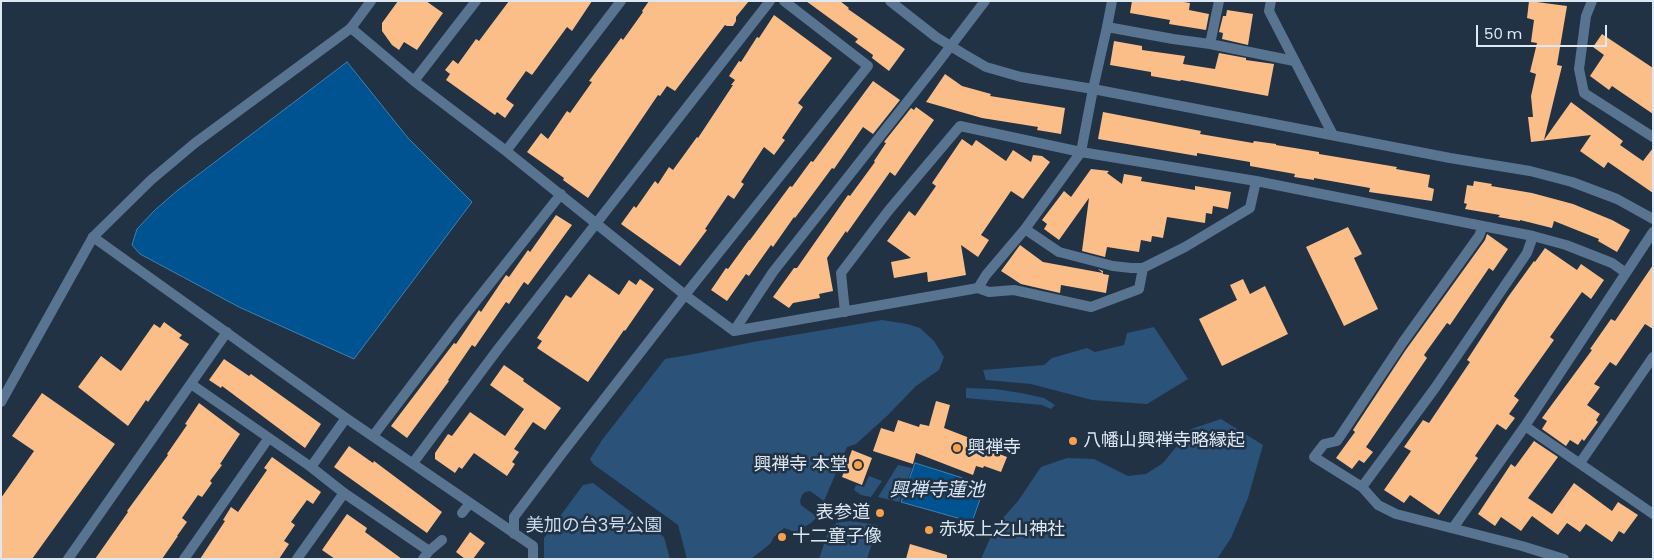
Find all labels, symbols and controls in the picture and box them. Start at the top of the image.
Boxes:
scale bar [1479,15,1610,47]
text: 50 m [1484,23,1522,44]
place label: 八幡山興禅寺略縁起 [1083,430,1245,452]
marker: 八幡山興禅寺略縁起 [1067,435,1079,447]
place label: 興禅寺 [967,437,1021,459]
marker: 興禅寺 [951,442,963,454]
place label: 興禅寺 本堂 [753,454,848,476]
marker: 興禅寺 本堂 [852,459,864,471]
water label: 興禅寺蓮池 [890,480,984,502]
place label: 表参道 [816,502,870,524]
marker: 表参道 [874,507,886,519]
park label: 美加の台3号公園 [526,515,662,537]
place label: 赤坂上之山神社 [939,519,1065,541]
marker: 赤坂上之山神社 [923,524,935,536]
place label: 十二童子像 [792,526,882,548]
marker: 十二童子像 [776,531,788,543]

